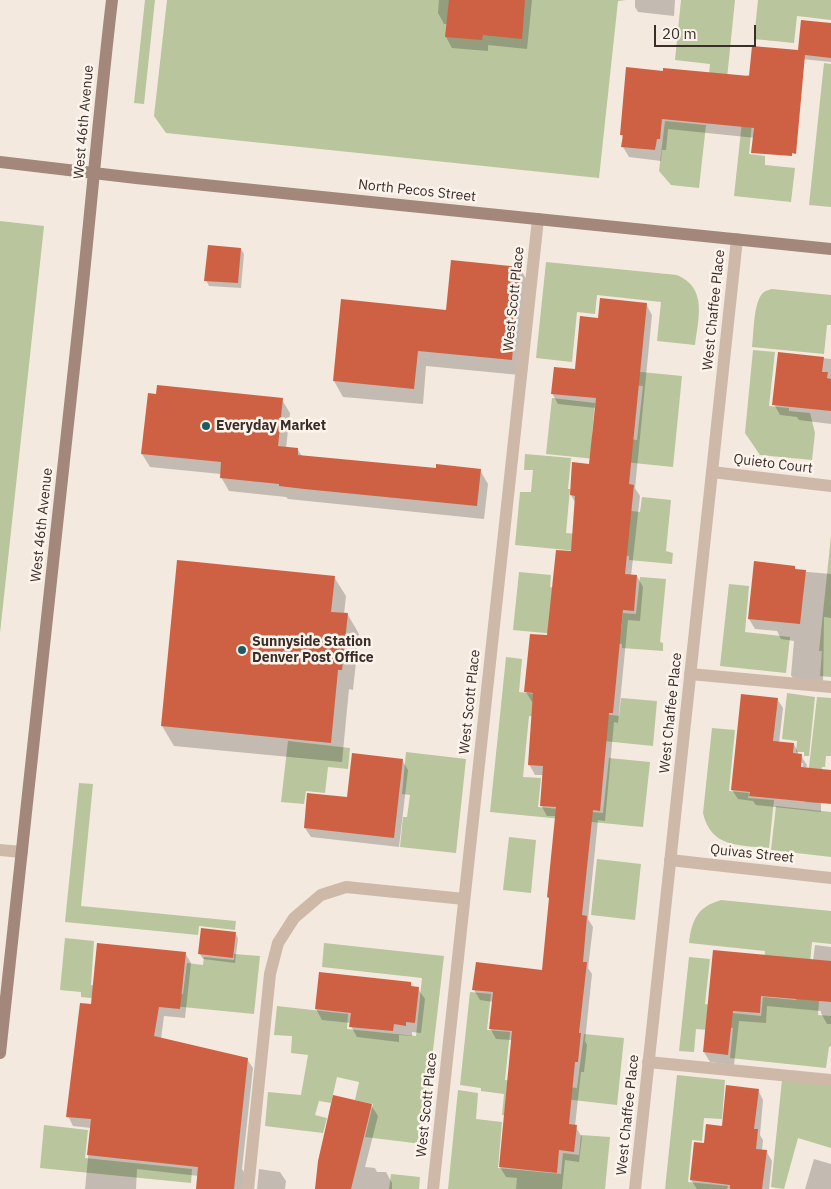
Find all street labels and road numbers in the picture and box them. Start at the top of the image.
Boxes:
street label: West 46th Avenue [71,64,97,180]
street label: North Pecos Street [357,176,477,206]
street label: West Scott Place [500,246,528,352]
street label: West Chaffee Place [699,249,729,371]
street label: Quieto Court [732,451,814,477]
street label: West 46th Avenue [28,467,56,583]
street label: West Scott Place [456,649,484,755]
street label: West Chaffee Place [656,652,686,774]
street label: Quivas Street [709,841,795,867]
street label: West Scott Place [413,1052,441,1158]
street label: West Chaffee Place [613,1054,643,1176]

